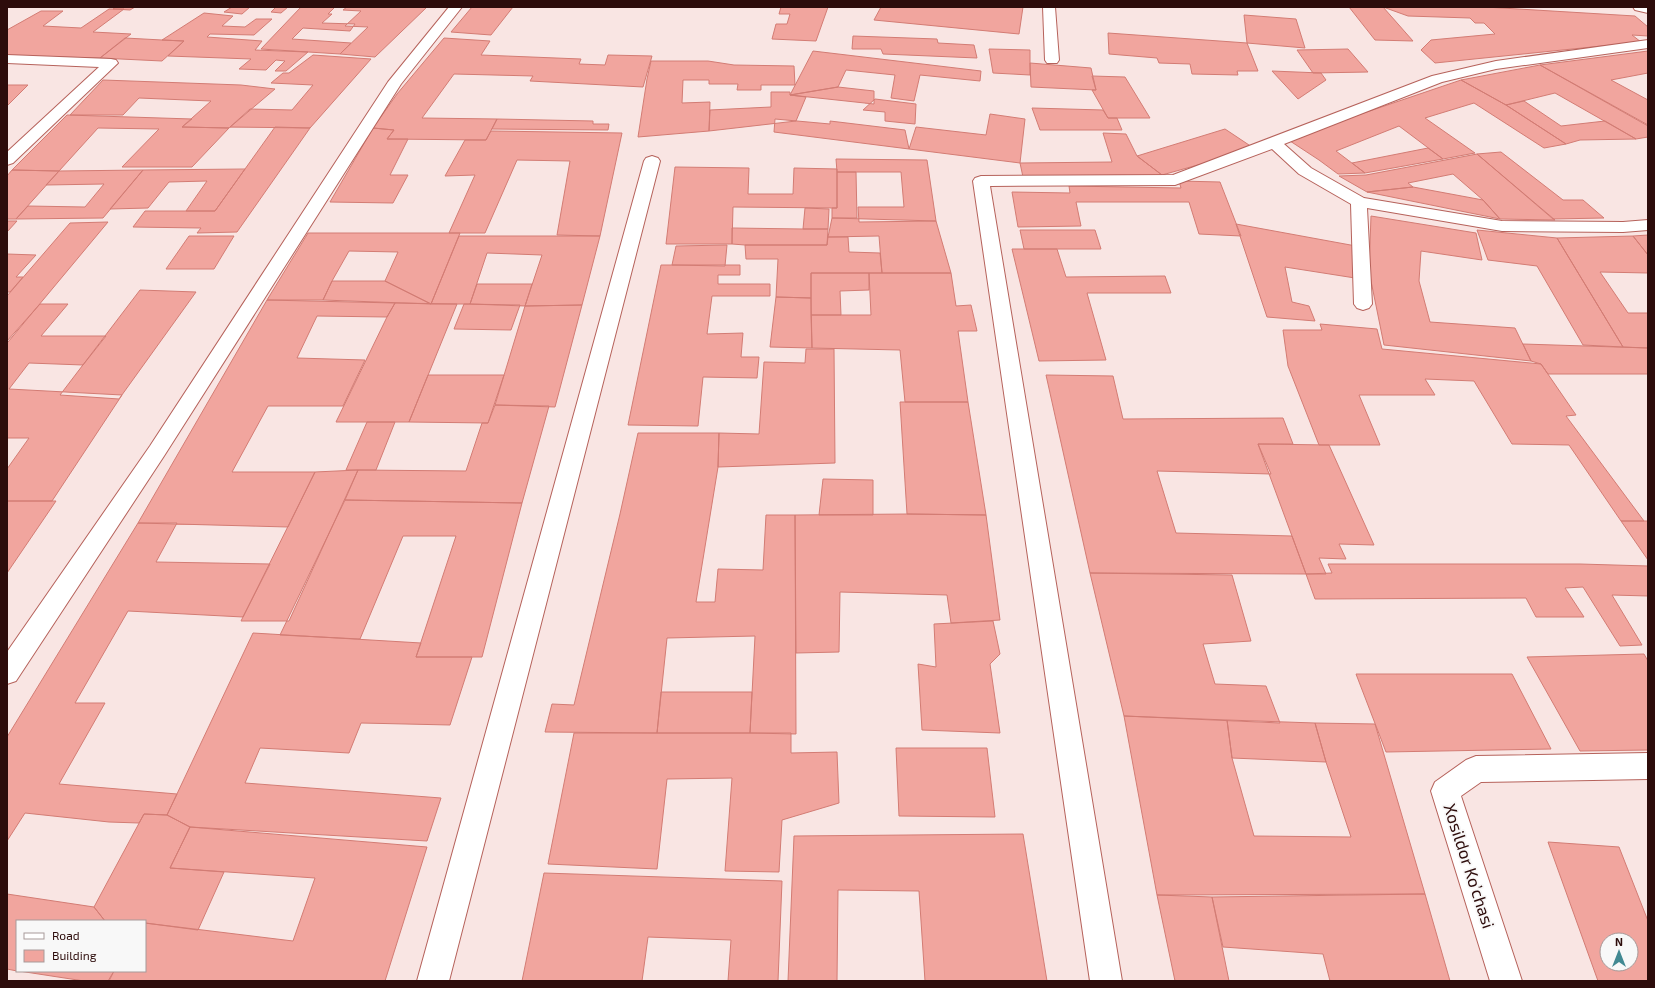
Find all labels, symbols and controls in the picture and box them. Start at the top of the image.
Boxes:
street label: Xosildor Ko’chasi [1440,801,1500,931]
legend [16,920,146,972]
text: Road [52,928,80,942]
north arrow [1599,932,1639,972]
text: N [1615,935,1623,948]
text: Building [52,948,97,962]

